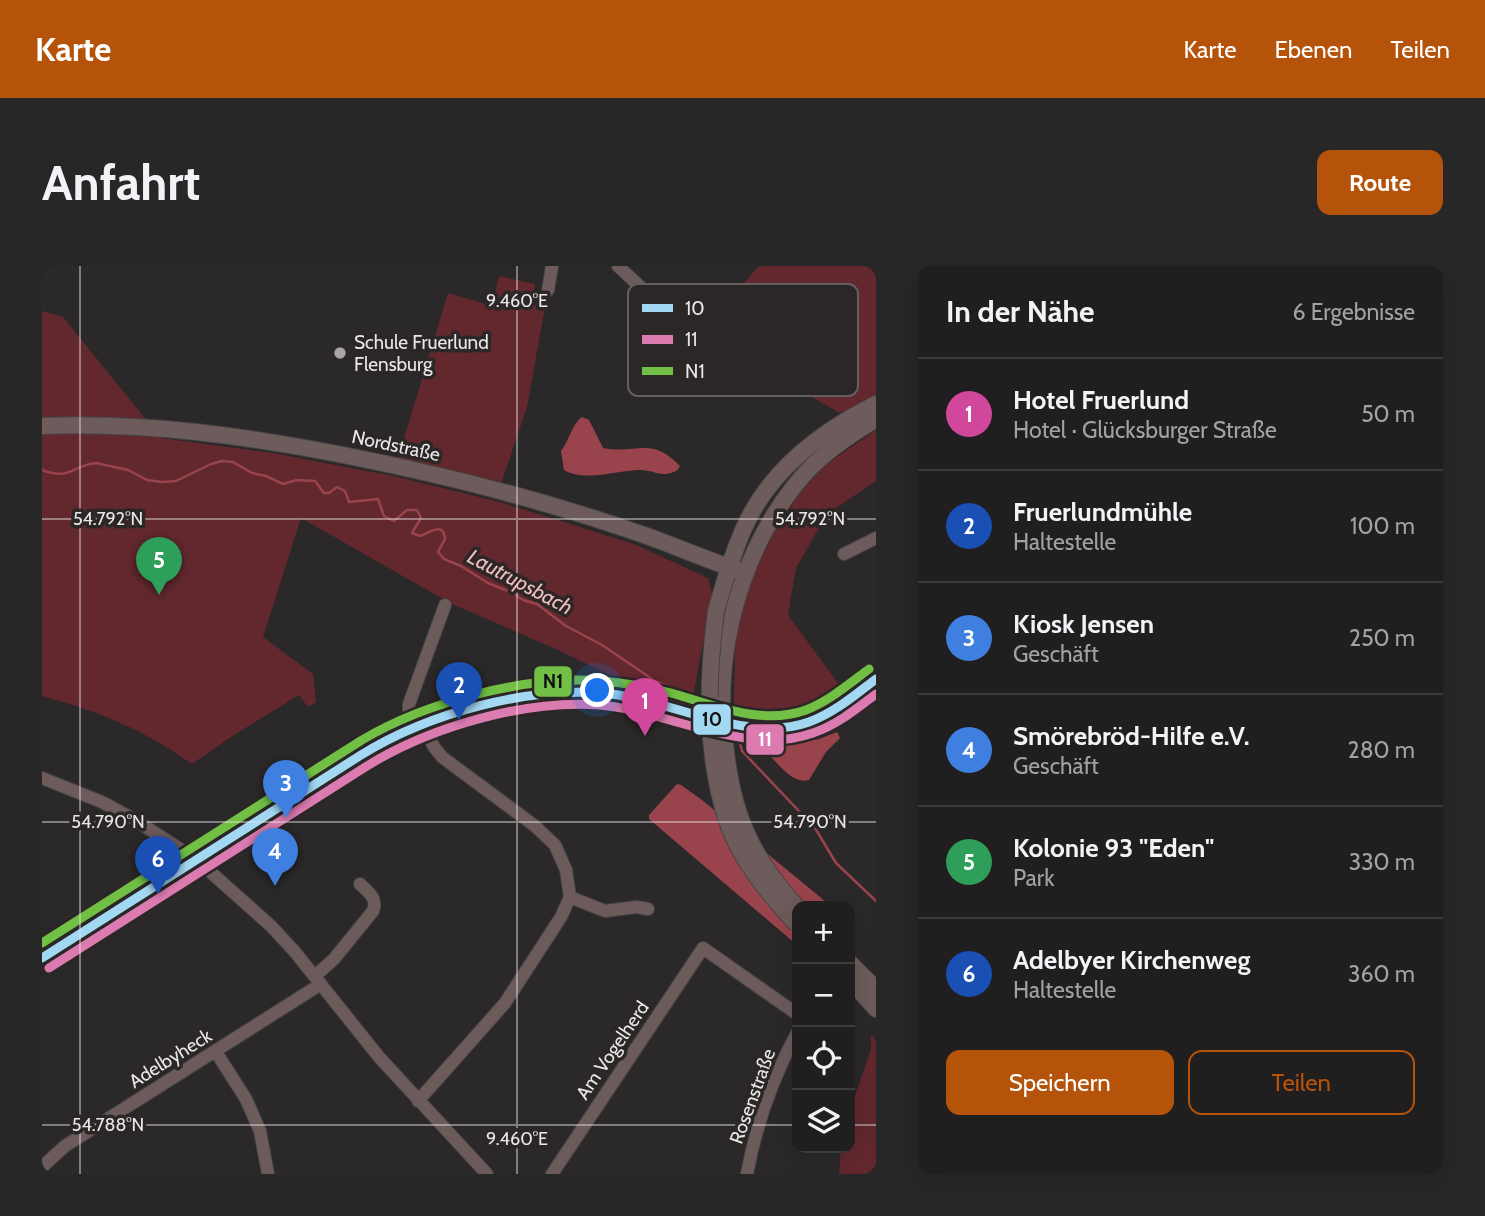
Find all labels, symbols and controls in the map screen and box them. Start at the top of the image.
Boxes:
text: Karte [35,29,111,69]
text: Karte [1183,35,1236,64]
text: Ebenen [1274,35,1352,64]
text: Teilen [1390,35,1450,64]
button: Route [1317,150,1443,215]
text: Anfahrt [42,153,200,212]
legend [628,284,858,396]
text: 9.460°E [486,290,548,312]
text: In der Nähe [946,293,1095,330]
text: 10 [685,297,704,320]
text: 6 Ergebnisse [1293,298,1415,326]
text: 11 [685,328,697,351]
place label: Schule Fruerlund Flensburg [354,331,489,376]
marker: Schule Fruerlund Flensburg [332,345,348,361]
text: N1 [685,360,705,383]
text: Hotel Fruerlund [1013,384,1189,416]
text: 1 [965,400,973,428]
text: 50 m [1361,400,1415,428]
text: Hotel · Glücksburger Straße [1013,416,1277,444]
street label: Nordstraße [350,425,442,466]
text: Fruerlundmühle [1013,496,1192,528]
text: 54.792°N [73,508,143,530]
text: 54.792°N [775,508,845,530]
text: 2 [963,512,975,540]
text: 100 m [1350,512,1415,540]
text: Haltestelle [1013,528,1116,556]
pin: 5 [136,537,182,595]
water label: Lautrupsbach [463,543,577,620]
text: Kiosk Jensen [1013,608,1154,640]
text: 3 [963,624,975,652]
text: 250 m [1349,624,1415,652]
text: Geschäft [1013,640,1099,668]
pin: 2 [436,662,482,720]
line badge: N1 [533,665,573,698]
text: N1 [543,670,563,693]
your location [580,673,614,707]
pin: 1 [622,678,668,736]
line badge: 10 [692,703,732,736]
text: 10 [702,708,722,731]
text: Smörebröd-Hilfe e.V. [1013,720,1250,752]
line badge: 11 [745,723,785,756]
text: 11 [758,728,772,751]
text: 4 [962,736,976,764]
text: 280 m [1348,736,1415,764]
text: Geschäft [1013,752,1099,780]
pin: 3 [263,760,309,818]
text: 54.790°N [71,811,145,833]
text: 54.790°N [773,811,847,833]
pin: 4 [252,828,298,886]
text: Kolonie 93 "Eden" [1013,832,1214,864]
pin: 6 [135,836,181,894]
text: 5 [963,848,975,876]
text: 330 m [1349,848,1415,876]
text: Park [1013,864,1054,892]
map controls [792,901,855,1153]
button: + [792,901,855,964]
text: Adelbyer Kirchenweg [1013,944,1250,976]
text: 6 [963,960,975,988]
text: 360 m [1348,960,1415,988]
button: − [792,964,855,1027]
text: Haltestelle [1013,976,1116,1004]
street label: Am Vogelherd [571,997,654,1104]
street label: Adelbyheck [125,1024,216,1093]
button: locate [792,1027,855,1090]
street label: Rosenstraße [725,1045,780,1147]
button: Speichern [946,1050,1174,1115]
button: Teilen [1188,1050,1415,1115]
button: layers [792,1090,855,1153]
text: 54.788°N [72,1114,144,1136]
text: 9.460°E [486,1128,548,1150]

